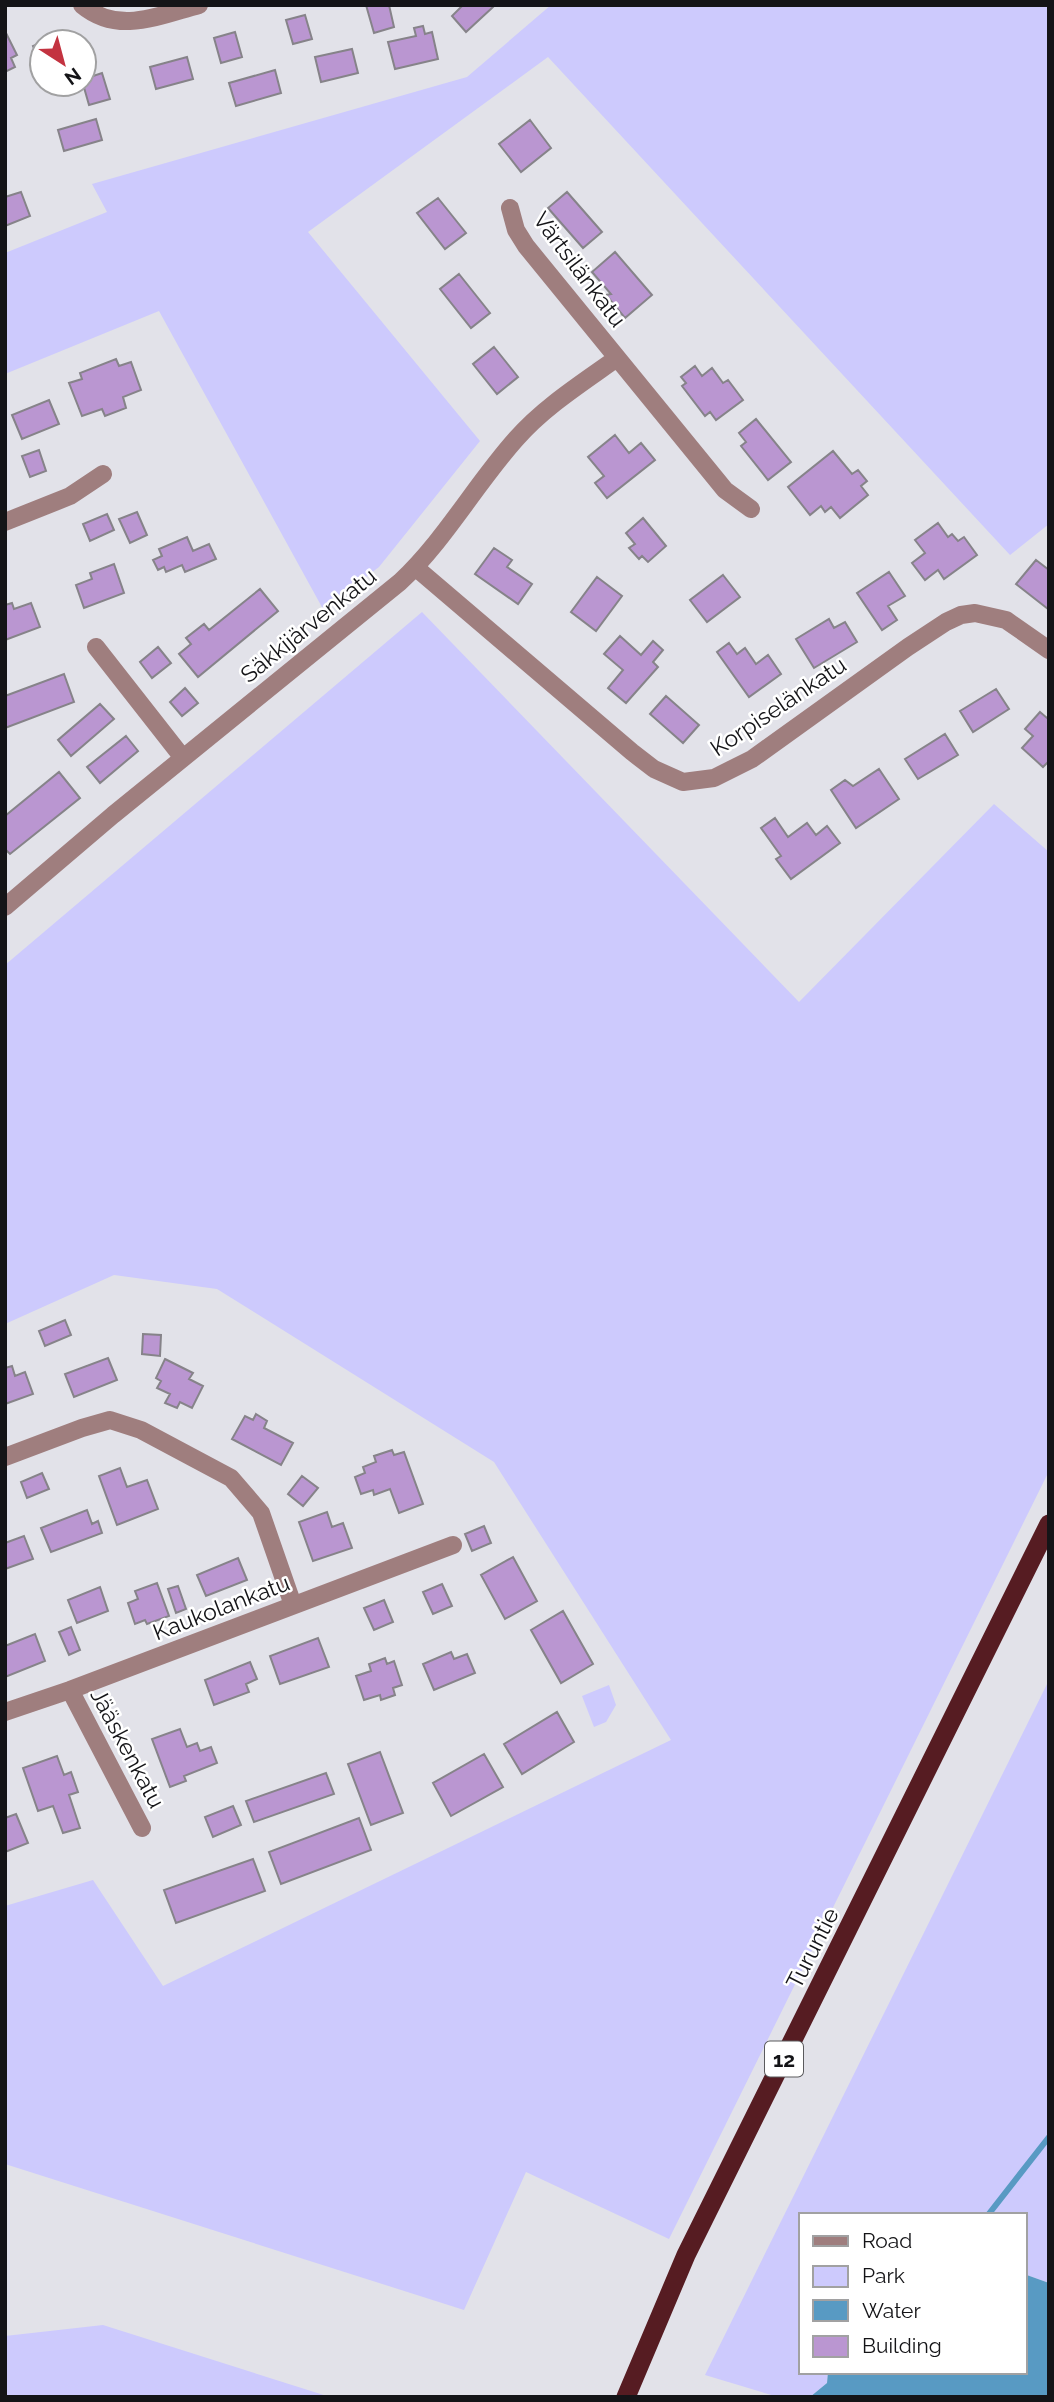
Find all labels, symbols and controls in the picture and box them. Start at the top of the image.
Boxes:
north arrow [28,28,98,98]
text: N [61,64,85,90]
street label: Värtsilänkatu [528,206,632,332]
street label: Säkkijärvenkatu [235,562,381,688]
street label: Korpiselänkatu [705,651,851,761]
street label: Kaukolankatu [149,1569,293,1645]
street label: Jääskenkatu [85,1684,171,1812]
street label: Turuntie [780,1903,844,1993]
road number: 12 [765,2042,803,2076]
legend [799,2213,1026,2374]
text: Road [862,2228,912,2253]
text: Park [862,2263,905,2288]
text: Water [862,2298,921,2323]
text: Building [862,2333,942,2358]

